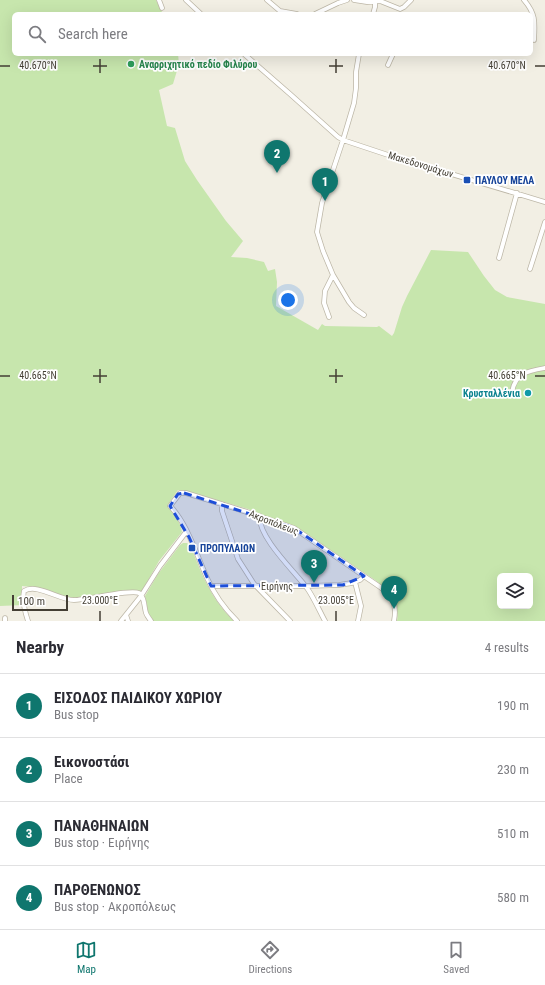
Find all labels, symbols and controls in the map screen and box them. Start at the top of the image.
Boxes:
search box [12,12,533,56]
icon: search [26,23,48,45]
text: Search here [58,25,128,43]
marker: Αναρριχητικό πεδίο Φιλύρου [126,59,136,69]
place label: Αναρριχητικό πεδίο Φιλύρου [139,59,258,71]
text: 40.670°N [19,60,57,71]
text: 40.670°N [488,60,526,71]
pin: 2 [264,140,290,173]
street label: Μακεδονομάχων [387,149,455,180]
pin: 1 [312,168,338,201]
marker: ΠΑΥΛΟΥ ΜΕΛΑ [462,175,472,185]
place label: ΠΑΥΛΟΥ ΜΕΛΑ [475,175,534,186]
your location [278,290,298,310]
text: 40.665°N [19,370,57,381]
text: 40.665°N [488,370,526,381]
place label: Κρυσταλλένια [463,388,520,399]
marker: Κρυσταλλένια [523,388,533,398]
street label: Ακροπόλεως [247,508,300,538]
marker: ΠΡΟΠΥΛΑΙΩΝ [187,543,197,553]
place label: ΠΡΟΠΥΛΑΙΩΝ [200,543,255,554]
pin: 3 [301,550,327,583]
map controls [497,573,533,609]
button: layers [497,573,533,609]
pin: 4 [381,576,407,609]
street label: Ειρήνης [261,581,293,593]
scale bar [12,593,68,612]
text: 100 m [18,595,45,608]
text: 23.000°E [82,595,118,606]
text: 23.005°E [318,595,354,606]
text: Nearby [16,637,64,657]
text: 4 results [485,640,529,655]
text: ΕΙΣΟΔΟΣ ΠΑΙΔΙΚΟΥ ΧΩΡΙΟΥ [54,689,222,707]
text: 1 [26,698,32,713]
text: 190 m [497,698,529,713]
text: Bus stop [54,707,99,722]
text: Εικονοστάσι [54,753,130,771]
text: 2 [26,762,32,777]
text: 230 m [497,762,529,777]
text: Place [54,771,83,786]
text: ΠΑΝΑΘΗΝΑΙΩΝ [54,817,149,835]
text: 3 [26,826,32,841]
text: 510 m [497,826,529,841]
text: Bus stop · Ειρήνης [54,835,150,850]
text: ΠΑΡΘΕΝΩΝΟΣ [54,881,141,899]
text: 4 [26,890,32,905]
text: 580 m [497,890,529,905]
text: Bus stop · Ακροπόλεως [54,899,176,914]
tab: Map [75,939,97,976]
tab: Directions [248,939,292,976]
tab: Saved [443,939,470,976]

